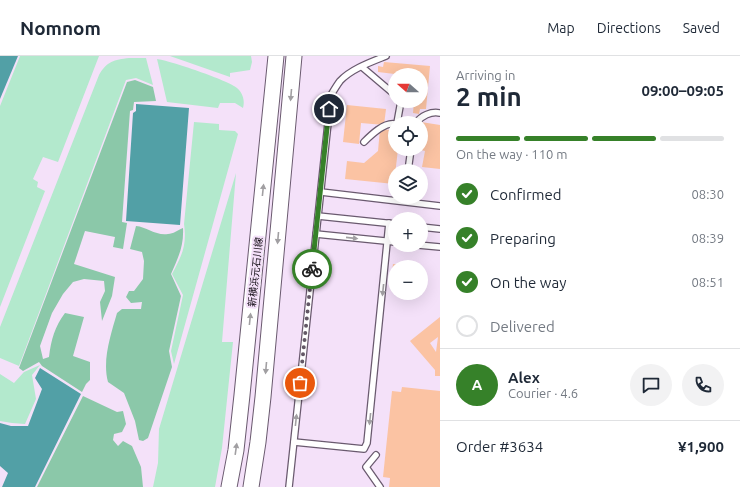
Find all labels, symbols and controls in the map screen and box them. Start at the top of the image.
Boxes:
text: Nomnom [20,17,101,39]
text: Map [547,20,575,36]
text: Directions [597,20,661,36]
text: Saved [683,20,720,36]
north arrow [388,68,428,108]
map controls [388,68,428,300]
text: Arriving in [456,68,515,82]
text: 2 min [456,82,522,111]
text: 09:00–09:05 [641,82,724,99]
one-way arrow [287,89,294,101]
pin [312,92,346,126]
icon: home [318,98,340,120]
button: locate [388,116,428,156]
text: On the way · 110 m [456,147,568,161]
button: layers [388,164,428,204]
icon: check [456,183,478,205]
one-way arrow [260,184,266,196]
text: Confirmed [490,186,562,203]
text: 08:30 [691,187,724,201]
button: + [388,212,428,252]
icon: check [456,227,478,249]
text: Preparing [490,230,556,247]
text: 08:39 [691,231,724,245]
one-way arrow [274,232,281,244]
one-way arrow [346,234,358,241]
street label: 新横浜元石川線 [246,237,265,307]
courier [292,249,332,289]
icon: bike [301,258,323,280]
button: − [388,260,428,300]
icon: check [456,271,478,293]
text: On the way [490,274,566,291]
text: 08:51 [691,275,724,289]
one-way arrow [379,284,386,296]
one-way arrow [247,313,253,325]
text: Delivered [490,318,555,335]
one-way arrow [263,362,269,374]
button: chat [630,364,672,406]
button: phone [682,364,724,406]
pin [283,366,317,400]
text: Alex [508,369,540,386]
icon: bag [289,372,311,394]
text: A [472,376,482,393]
text: Courier · 4.6 [508,386,578,400]
one-way arrow [367,413,373,425]
one-way arrow [293,414,299,426]
text: Order #3634 [456,438,543,455]
text: ¥1,900 [678,438,724,455]
one-way arrow [233,442,239,455]

